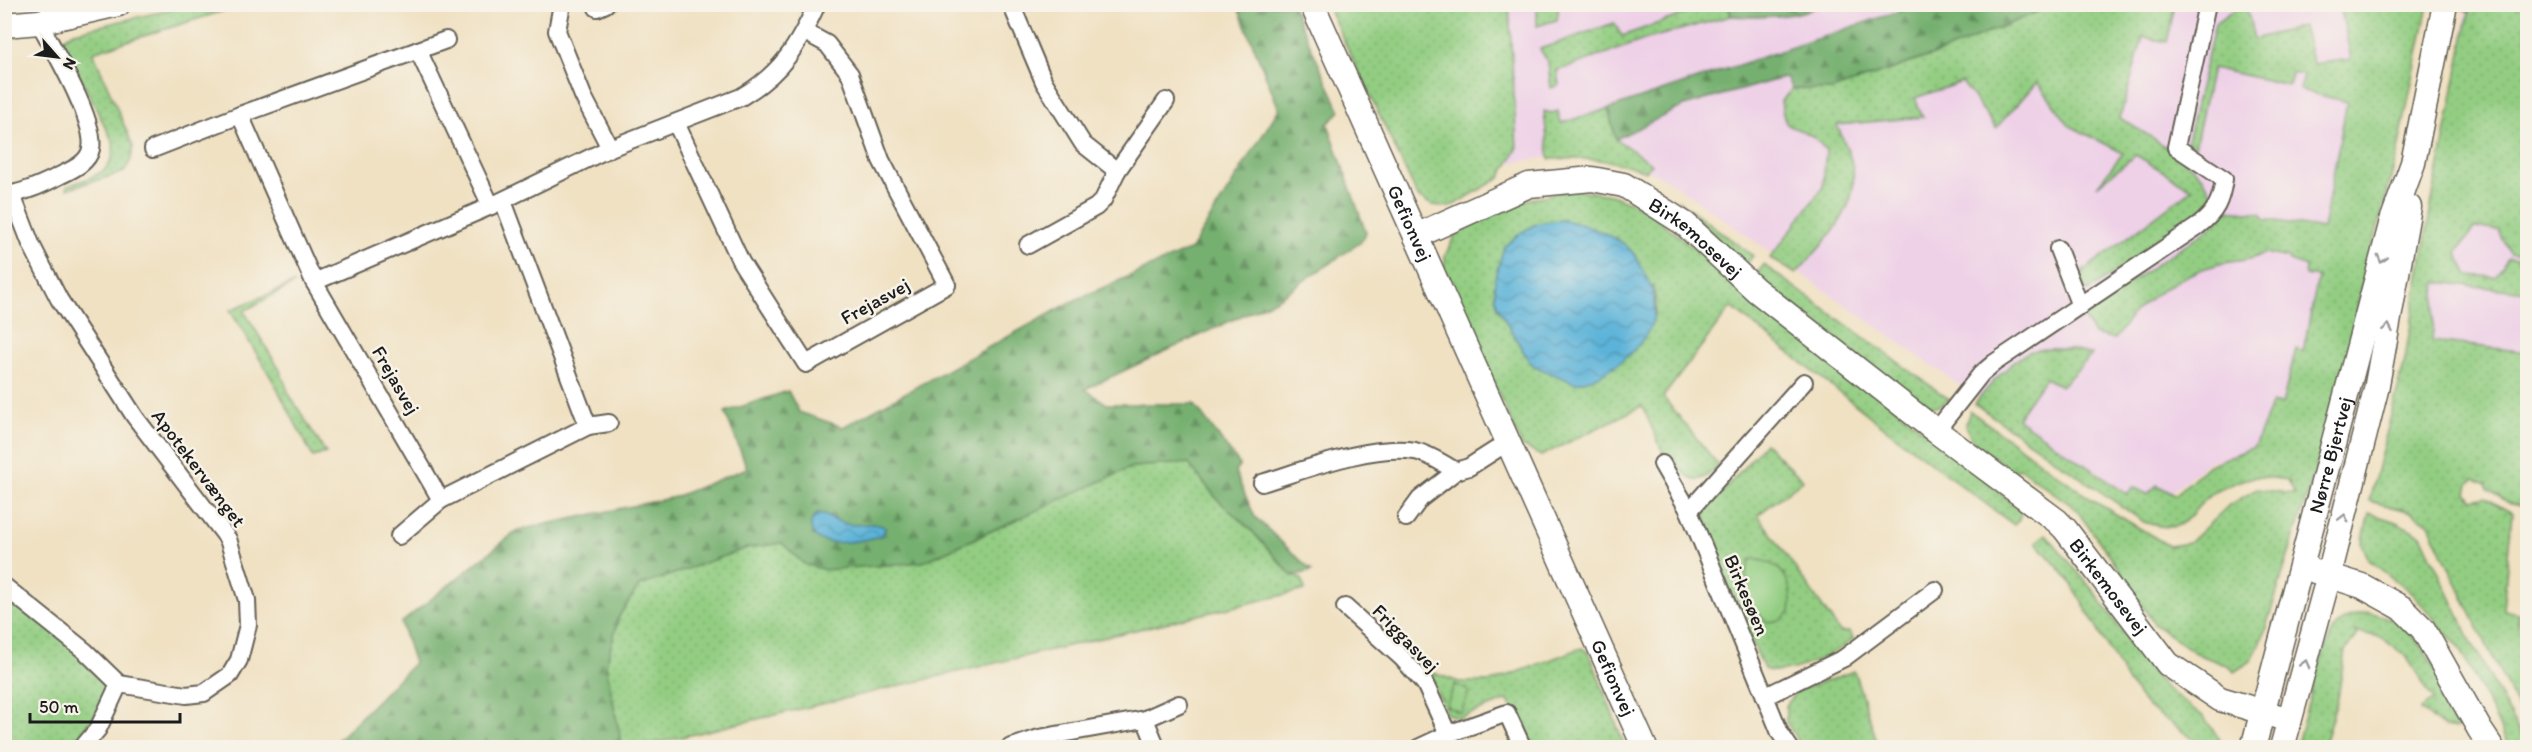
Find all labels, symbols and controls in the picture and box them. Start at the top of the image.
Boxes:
north arrow [27,27,87,87]
text: N [59,55,81,73]
street label: Gefionvej [1382,181,1438,265]
street label: Birkemosevej [1644,192,1748,283]
one-way arrow [2377,253,2390,263]
street label: Frejasvej [836,272,914,330]
one-way arrow [2381,324,2394,334]
street label: Frejasvej [367,341,425,419]
street label: Nørre Bjertvej [2303,394,2357,516]
street label: Apotekervænget [147,404,251,532]
one-way arrow [2336,513,2349,523]
street label: Birkemosevej [2064,533,2153,639]
street label: Birkesøen [1719,551,1775,639]
street label: Friggasvej [1367,599,1445,677]
street label: Gefionvej [1586,636,1641,720]
one-way arrow [2298,659,2310,669]
scale bar [30,686,180,724]
text: 50 m [39,696,79,718]

